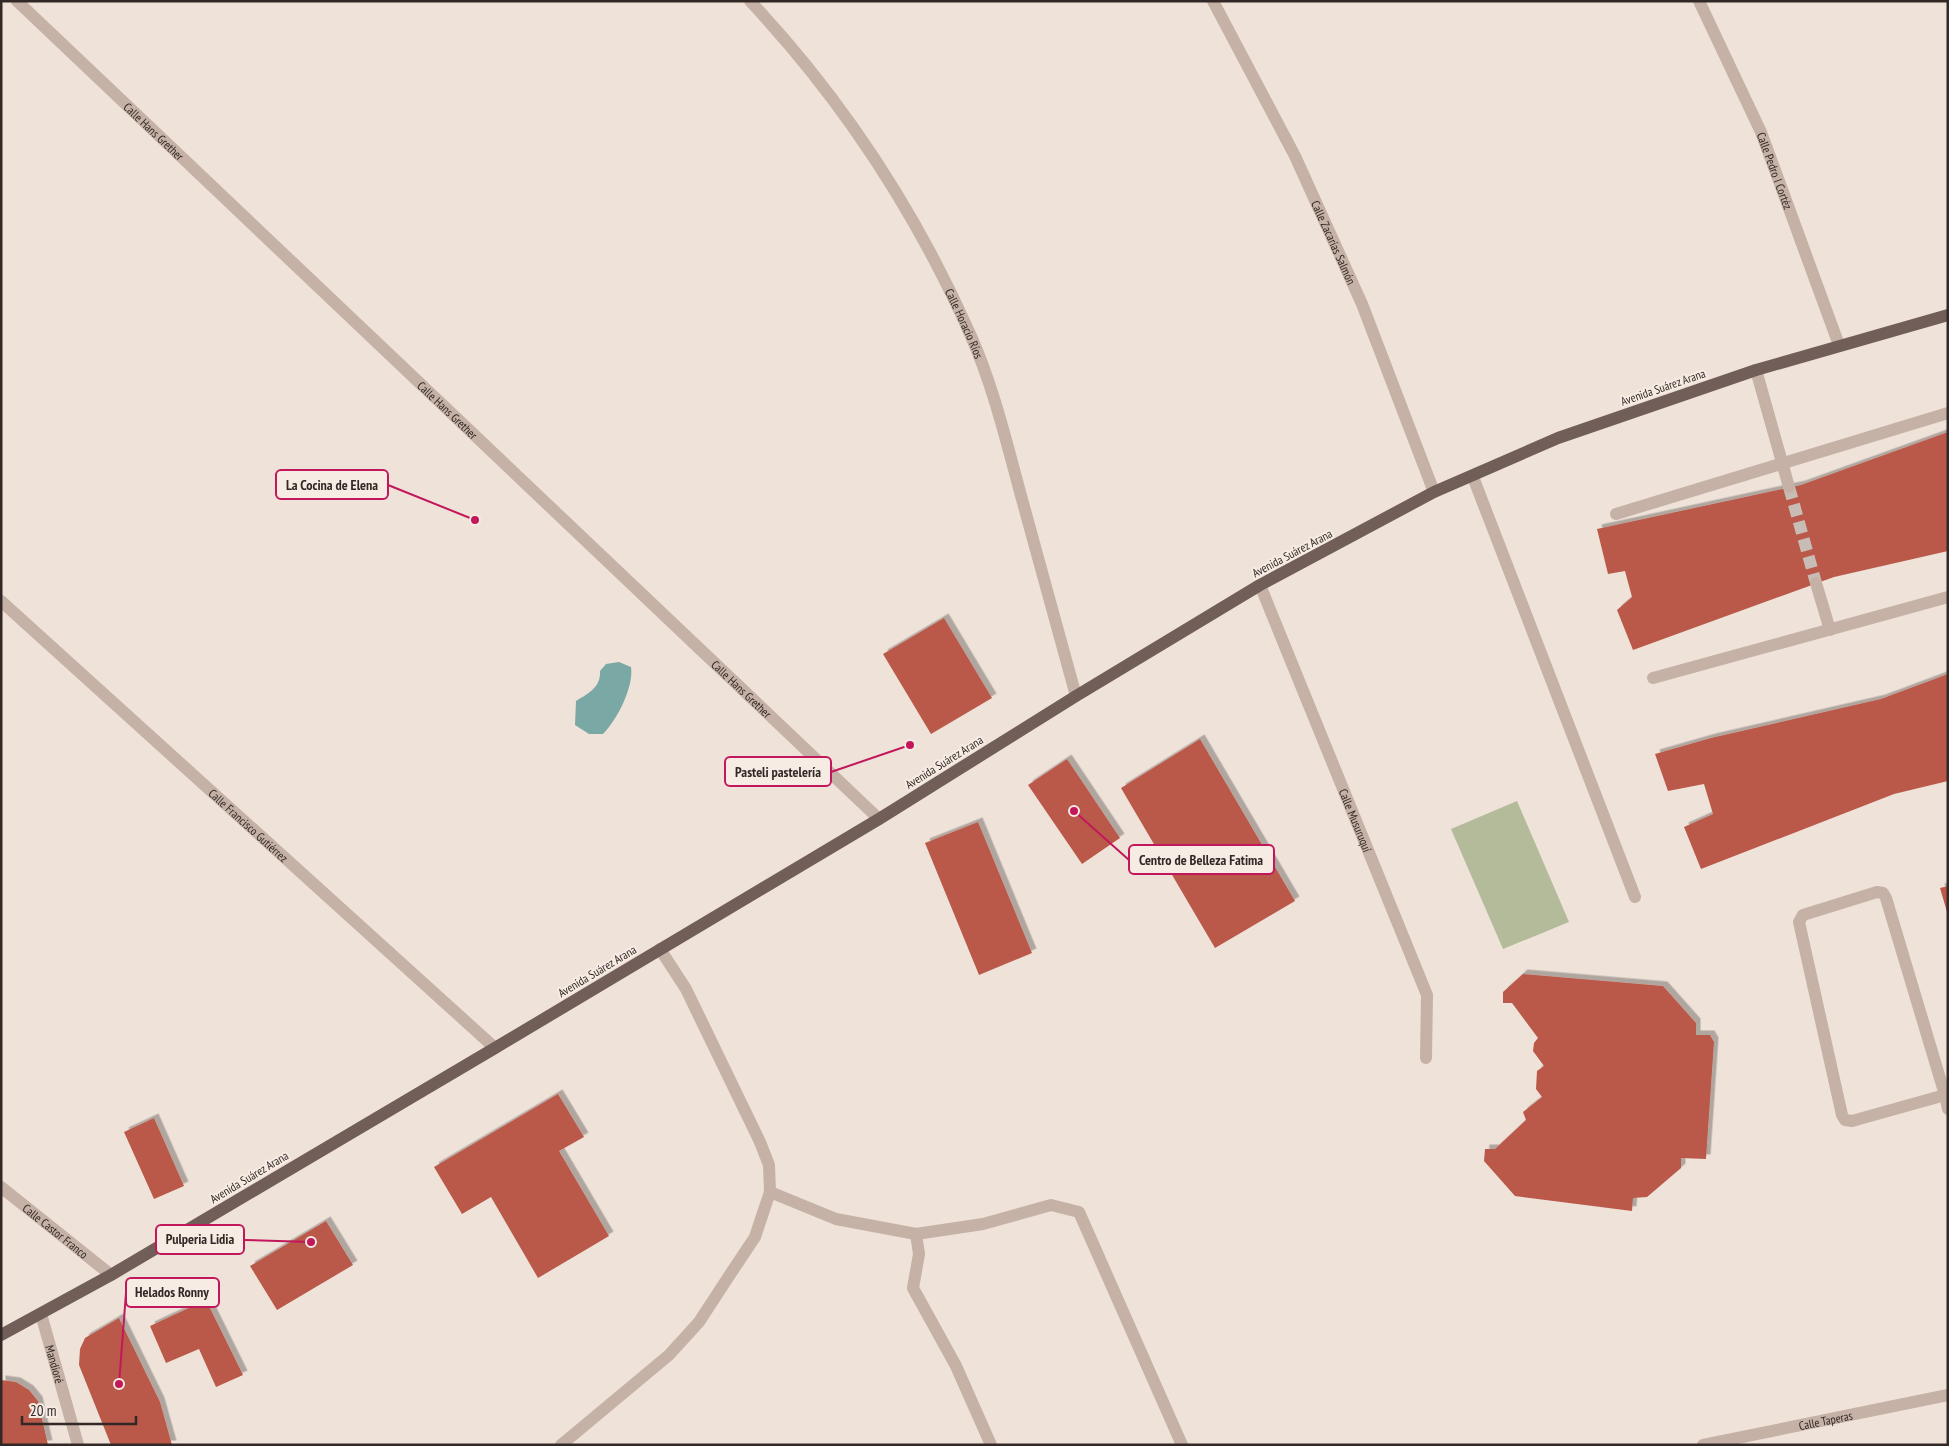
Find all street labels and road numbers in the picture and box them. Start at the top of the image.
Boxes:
street label: Calle Hans Grether [121,99,188,164]
street label: Calle Pedro I Cortéz [1754,130,1796,211]
street label: Calle Zacarías Salmón [1309,198,1360,287]
street label: Calle Horacio Ríos [942,286,987,360]
street label: Avenida Suárez Arana [1619,365,1708,409]
street label: Calle Hans Grether [415,378,482,442]
street label: Avenida Suárez Arana [1249,525,1335,580]
street label: Calle Hans Grether [708,657,775,721]
street label: Avenida Suárez Arana [902,732,986,792]
street label: Calle Francisco Gutiérrez [206,785,292,865]
street label: Calle Musuruquí [1336,786,1376,854]
street label: Avenida Suárez Arana [555,942,639,1000]
street label: Avenida Suárez Arana [207,1148,291,1206]
street label: Calle Castor Franco [20,1200,91,1261]
street label: Mandioré [43,1343,68,1385]
street label: Calle Taperas [1797,1407,1854,1433]

